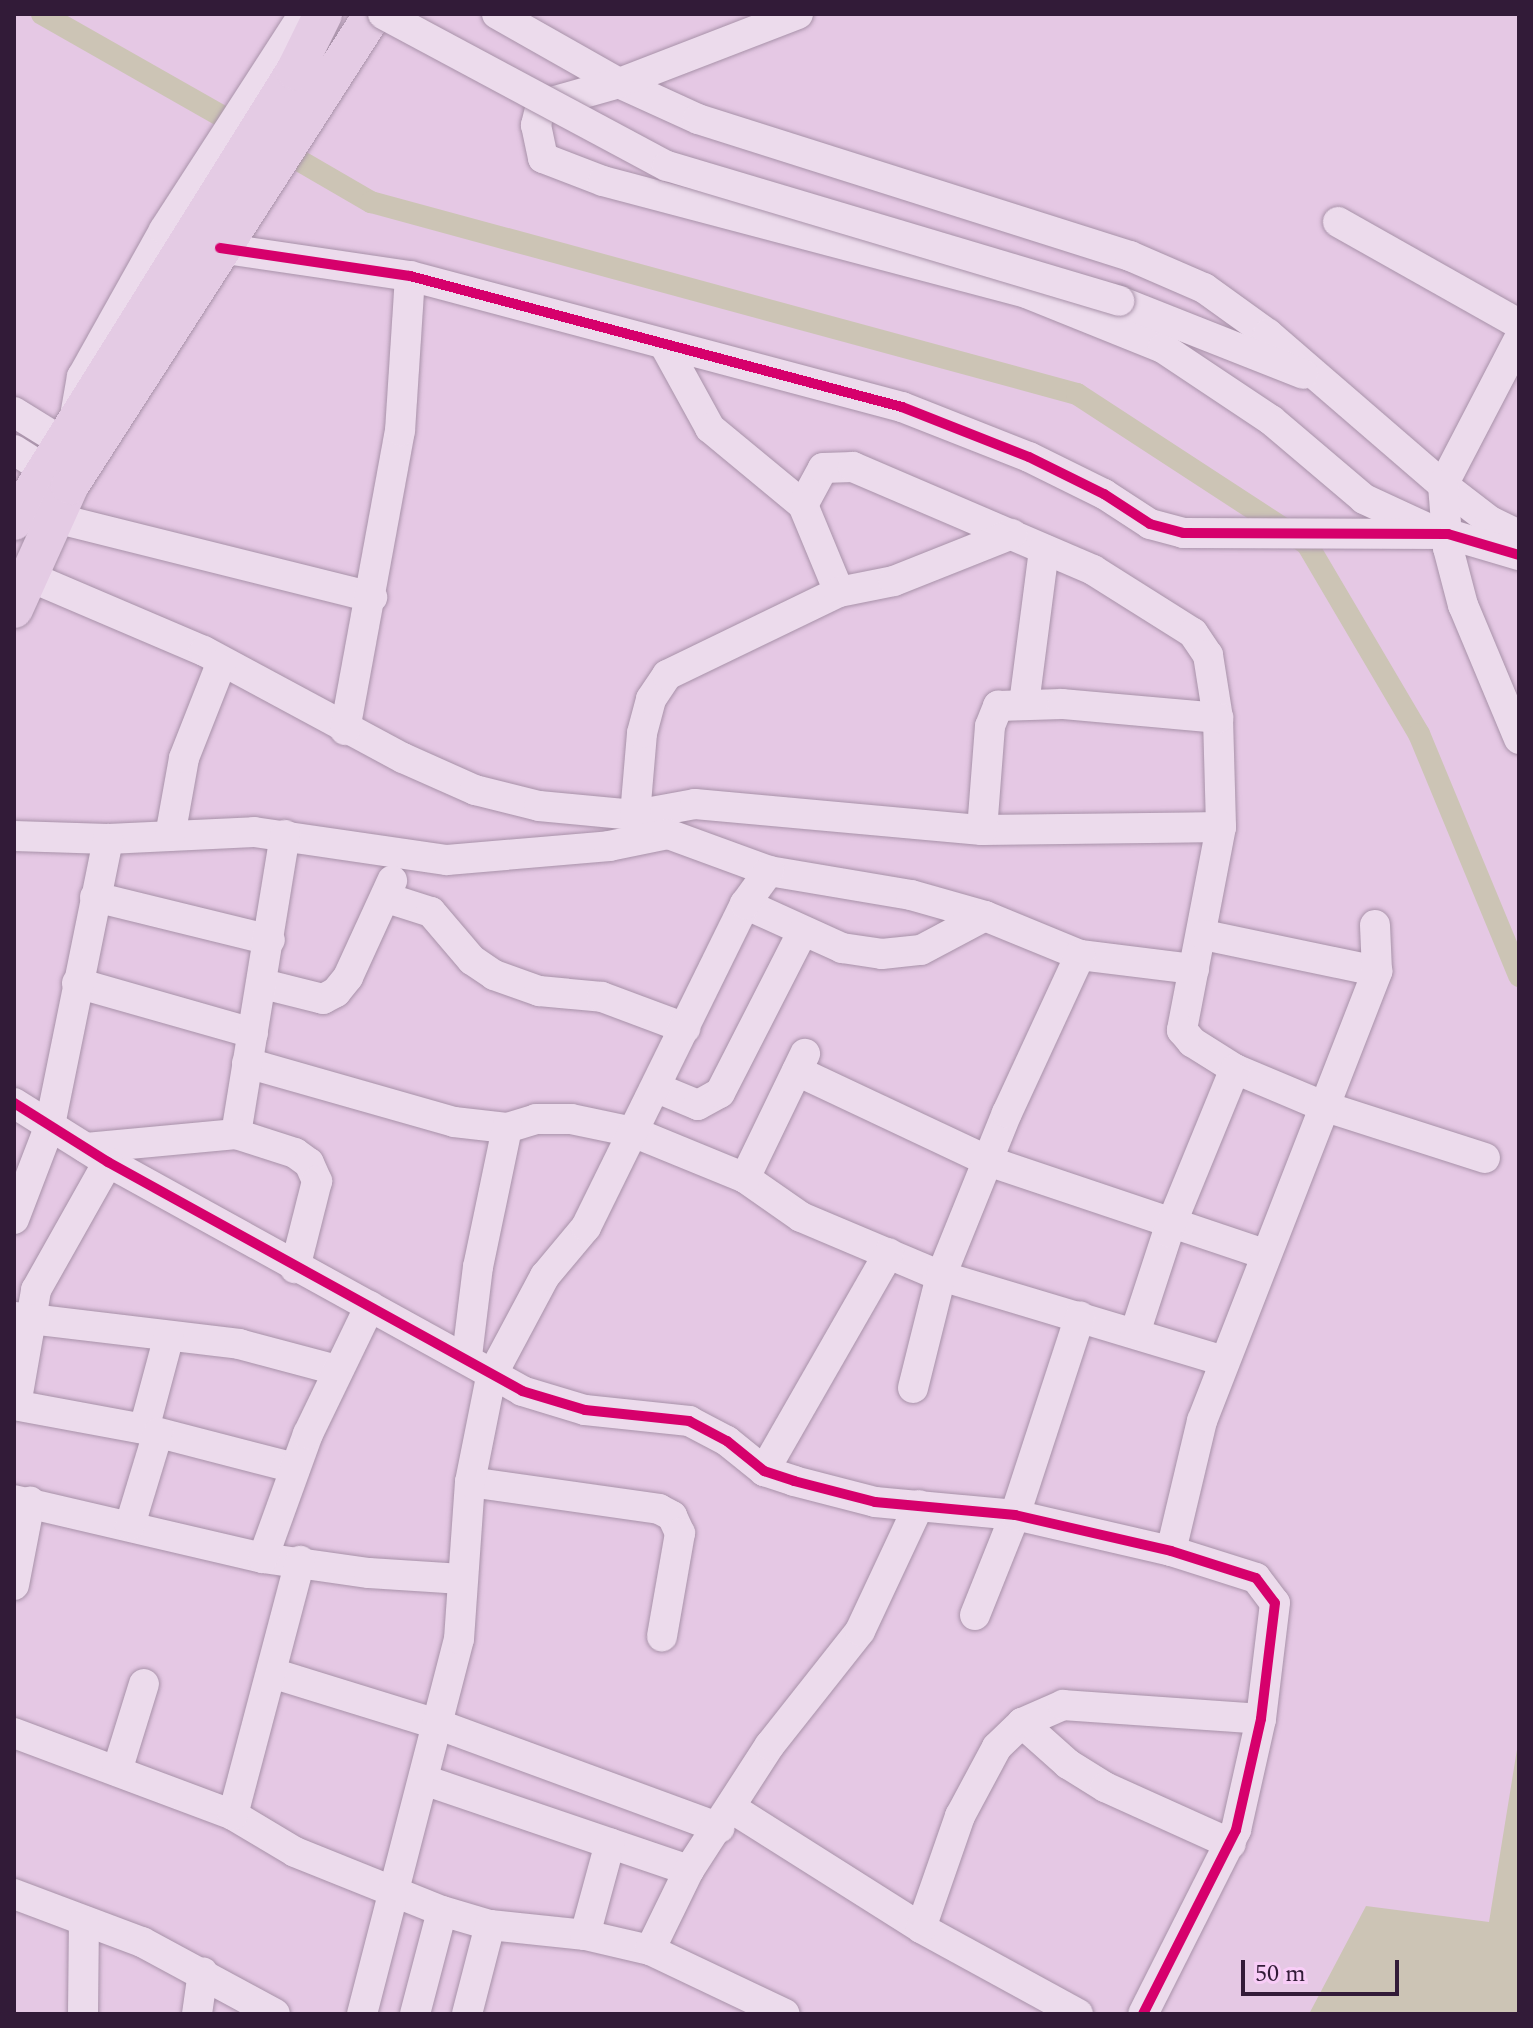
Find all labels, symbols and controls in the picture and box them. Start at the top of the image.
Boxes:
scale bar [1245,1944,1403,1994]
text: 50 m [1255,1956,1306,1992]

